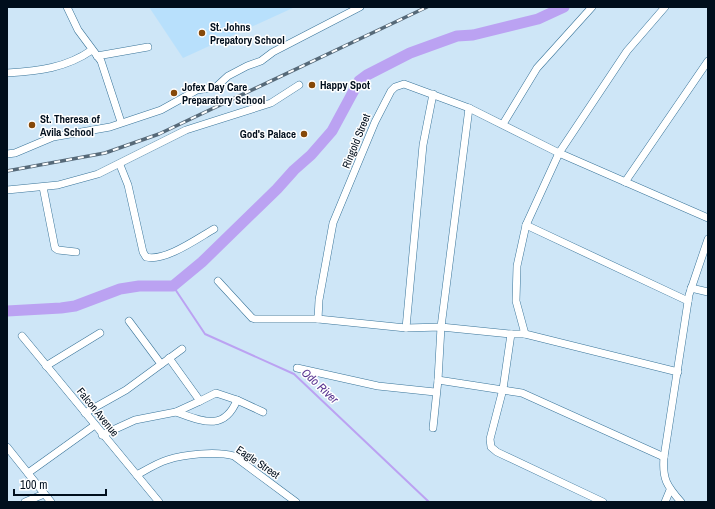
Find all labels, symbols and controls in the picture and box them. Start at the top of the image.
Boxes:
place label: St. Johns Prepatory School [210,20,285,47]
marker: St. Johns Prepatory School [197,28,207,38]
place label: Happy Spot [320,78,370,92]
place label: Jofex Day Care Preparatory School [182,80,265,107]
marker: Happy Spot [307,80,317,90]
marker: Jofex Day Care Preparatory School [169,88,179,98]
street label: Ringold Street [339,111,373,170]
place label: St. Theresa of Avila School [40,112,100,139]
marker: St. Theresa of Avila School [27,120,37,130]
place label: God's Palace [240,127,296,141]
marker: God's Palace [299,129,309,139]
water label: Odo River [298,365,342,408]
street label: Falcon Avenue [74,385,122,439]
street label: Eagle Street [234,442,283,482]
scale bar [14,471,106,497]
text: 100 m [20,477,47,493]

